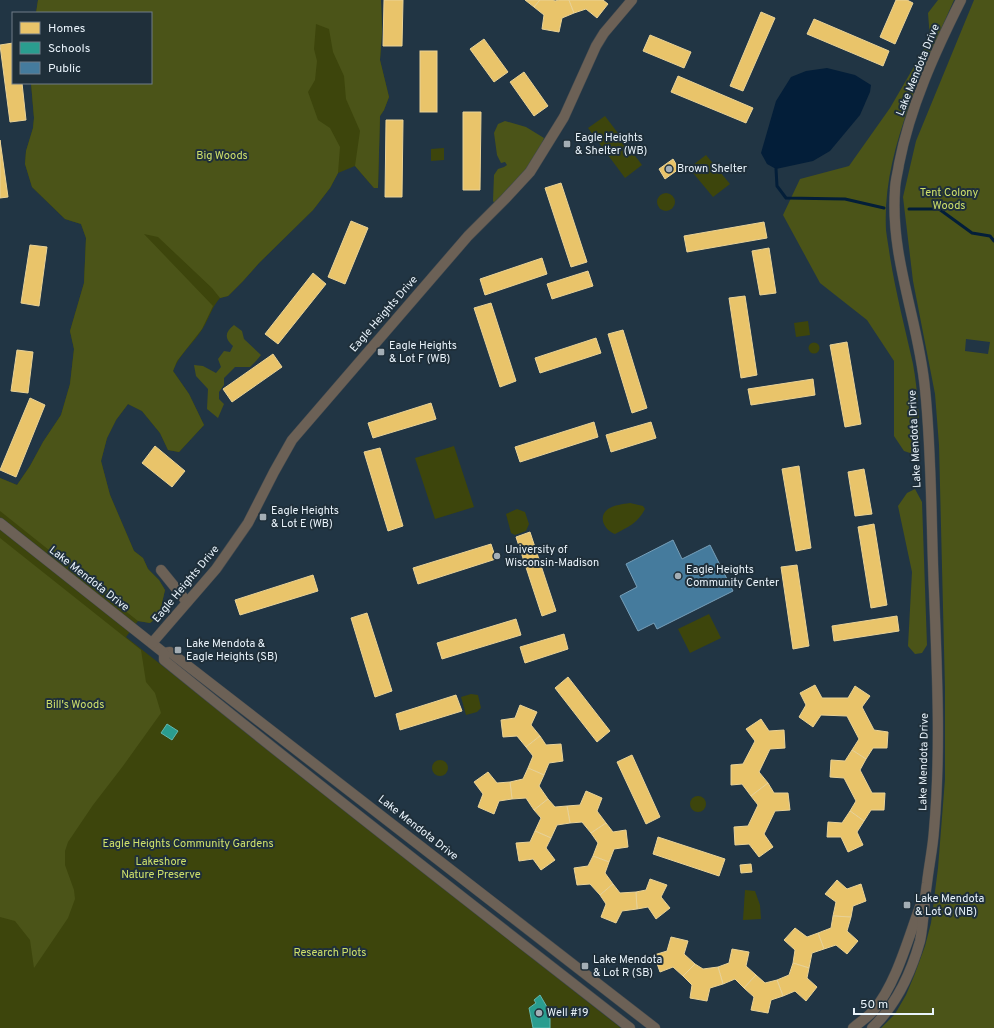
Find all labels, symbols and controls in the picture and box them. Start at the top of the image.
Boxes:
legend [12,12,152,84]
text: Homes [48,21,85,37]
street label: Lake Mendota Drive [893,22,943,118]
text: Schools [48,41,90,57]
text: Public [48,61,81,77]
place label: Eagle Heights & Shelter (WB) [575,131,647,158]
marker: Eagle Heights & Shelter (WB) [562,139,572,149]
park label: Big Woods [196,149,248,163]
place label: Brown Shelter [677,162,748,176]
marker: Brown Shelter [664,164,674,174]
park label: Tent Colony Woods [920,186,978,213]
street label: Eagle Heights Drive [347,273,421,355]
place label: Eagle Heights & Lot F (WB) [389,339,457,366]
marker: Eagle Heights & Lot F (WB) [376,347,386,357]
street label: Lake Mendota Drive [905,390,925,488]
place label: Eagle Heights & Lot E (WB) [271,504,339,531]
marker: Eagle Heights & Lot E (WB) [258,512,268,522]
street label: Eagle Heights Drive [150,542,222,625]
street label: Lake Mendota Drive [46,543,132,615]
place label: University of Wisconsin-Madison [505,543,599,570]
marker: University of Wisconsin-Madison [492,551,502,561]
place label: Eagle Heights Community Center [686,563,780,590]
marker: Eagle Heights Community Center [673,571,683,581]
place label: Lake Mendota & Eagle Heights (SB) [186,637,278,664]
marker: Lake Mendota & Eagle Heights (SB) [173,645,183,655]
park label: Bill's Woods [46,698,104,712]
street label: Lake Mendota Drive [916,713,932,811]
street label: Lake Mendota Drive [375,792,461,864]
park label: Eagle Heights Community Gardens [102,837,274,851]
park label: Lakeshore Nature Preserve [121,855,201,882]
place label: Lake Mendota & Lot Q (NB) [915,892,984,919]
marker: Lake Mendota & Lot Q (NB) [902,900,912,910]
park label: Research Plots [293,946,367,960]
place label: Lake Mendota & Lot R (SB) [593,953,662,980]
marker: Lake Mendota & Lot R (SB) [580,961,590,971]
scale bar [854,990,933,1016]
text: 50 m [860,997,888,1013]
place label: Well #19 [547,1006,588,1020]
marker: Well #19 [534,1008,544,1018]

